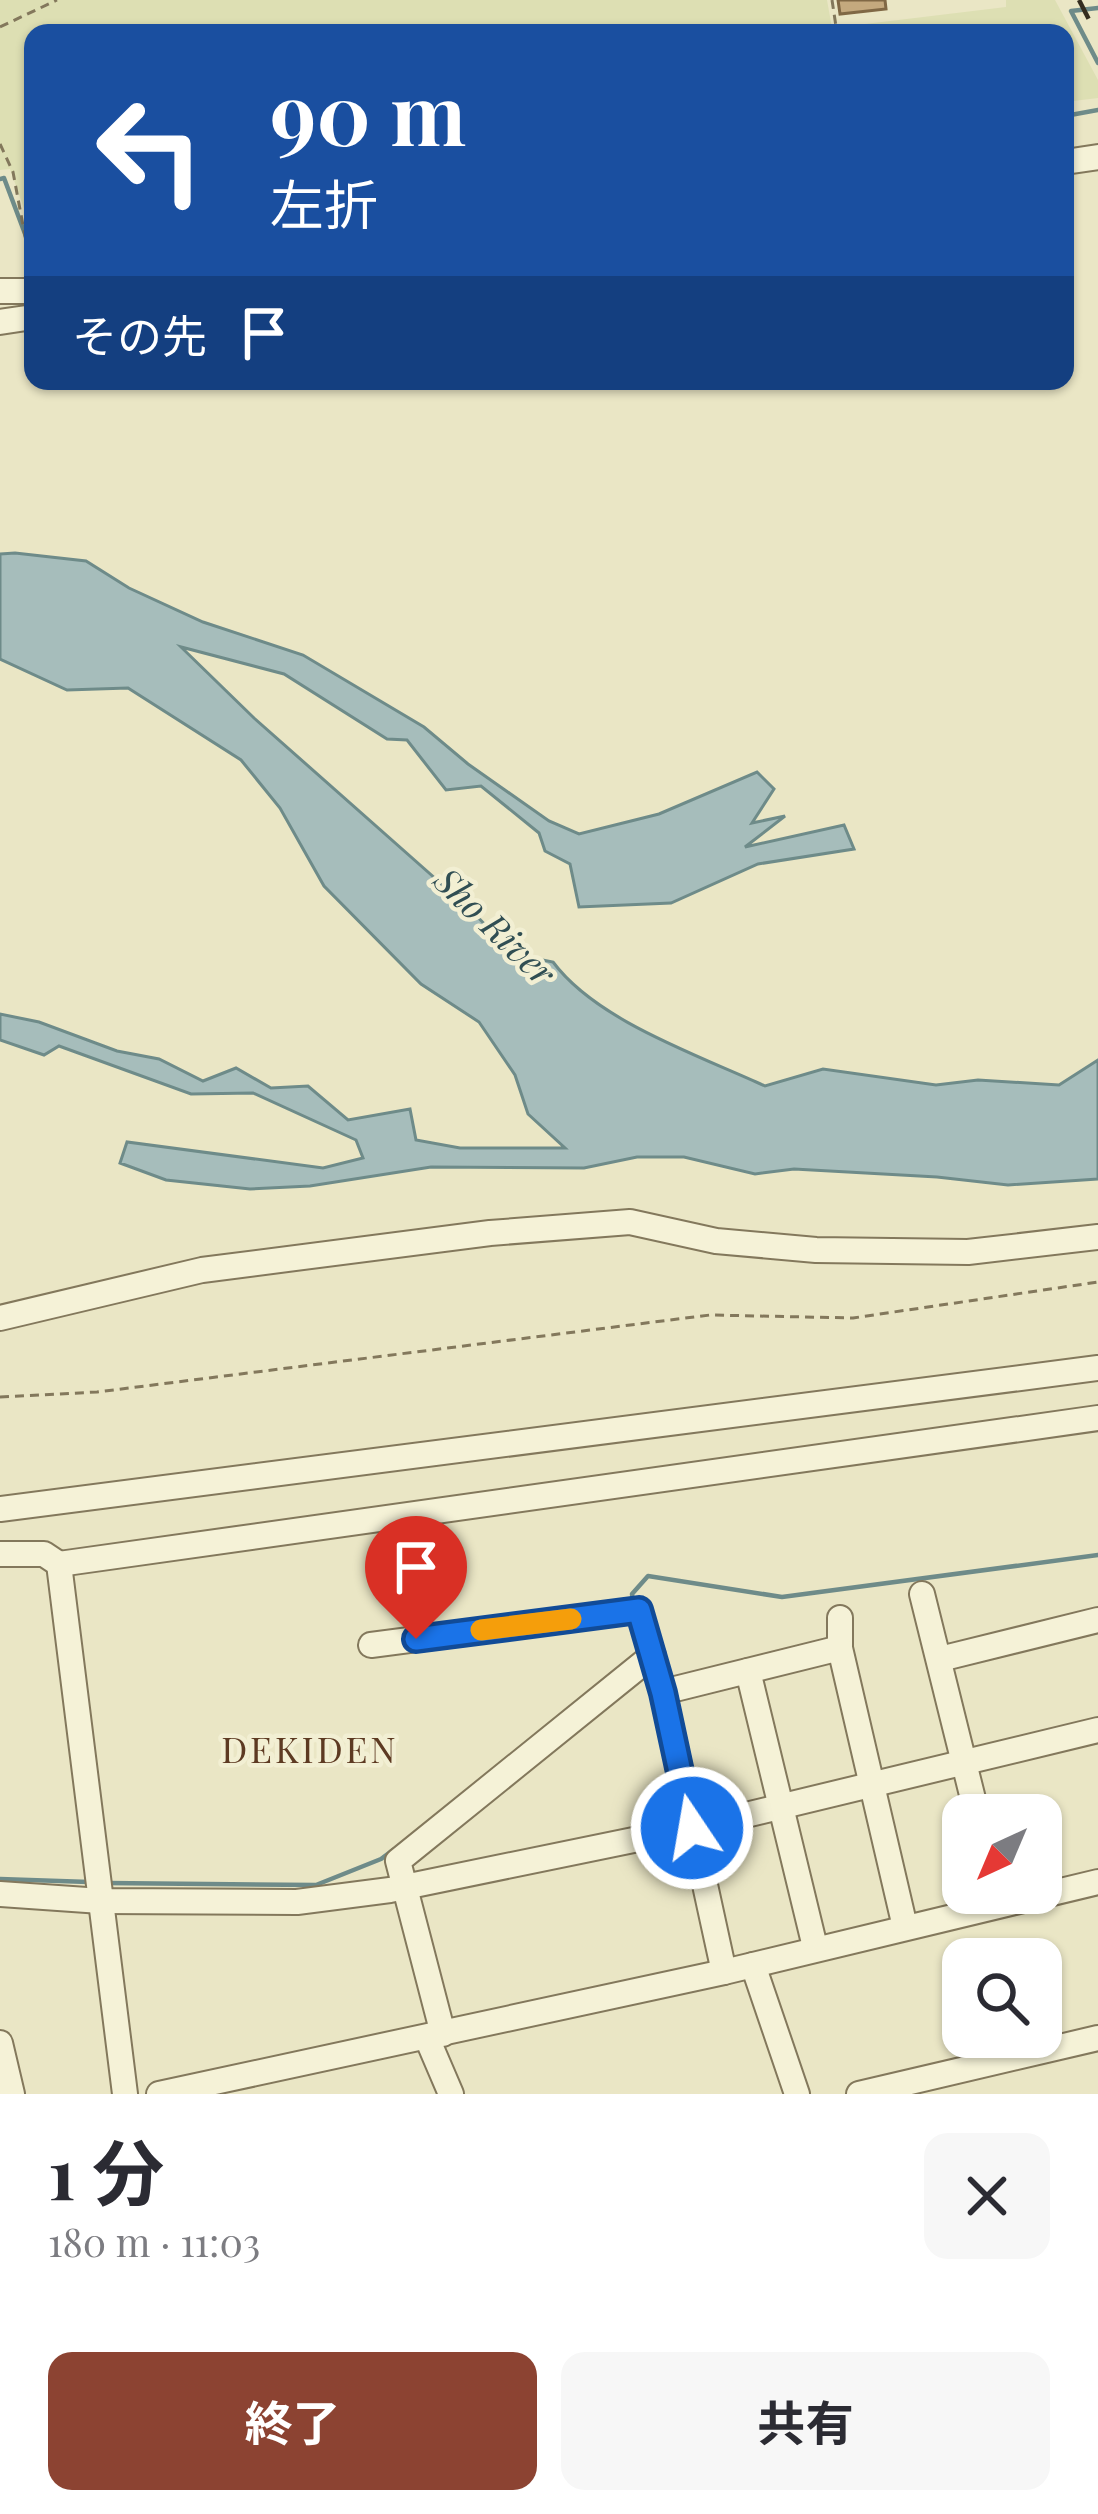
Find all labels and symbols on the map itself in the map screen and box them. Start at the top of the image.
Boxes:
water label: Sho River [424,855,568,996]
pin [365,1516,467,1639]
district label: DEKIDEN [221,1724,399,1772]
position arrow [629,1765,755,1891]
north arrow [942,1794,1062,1914]

